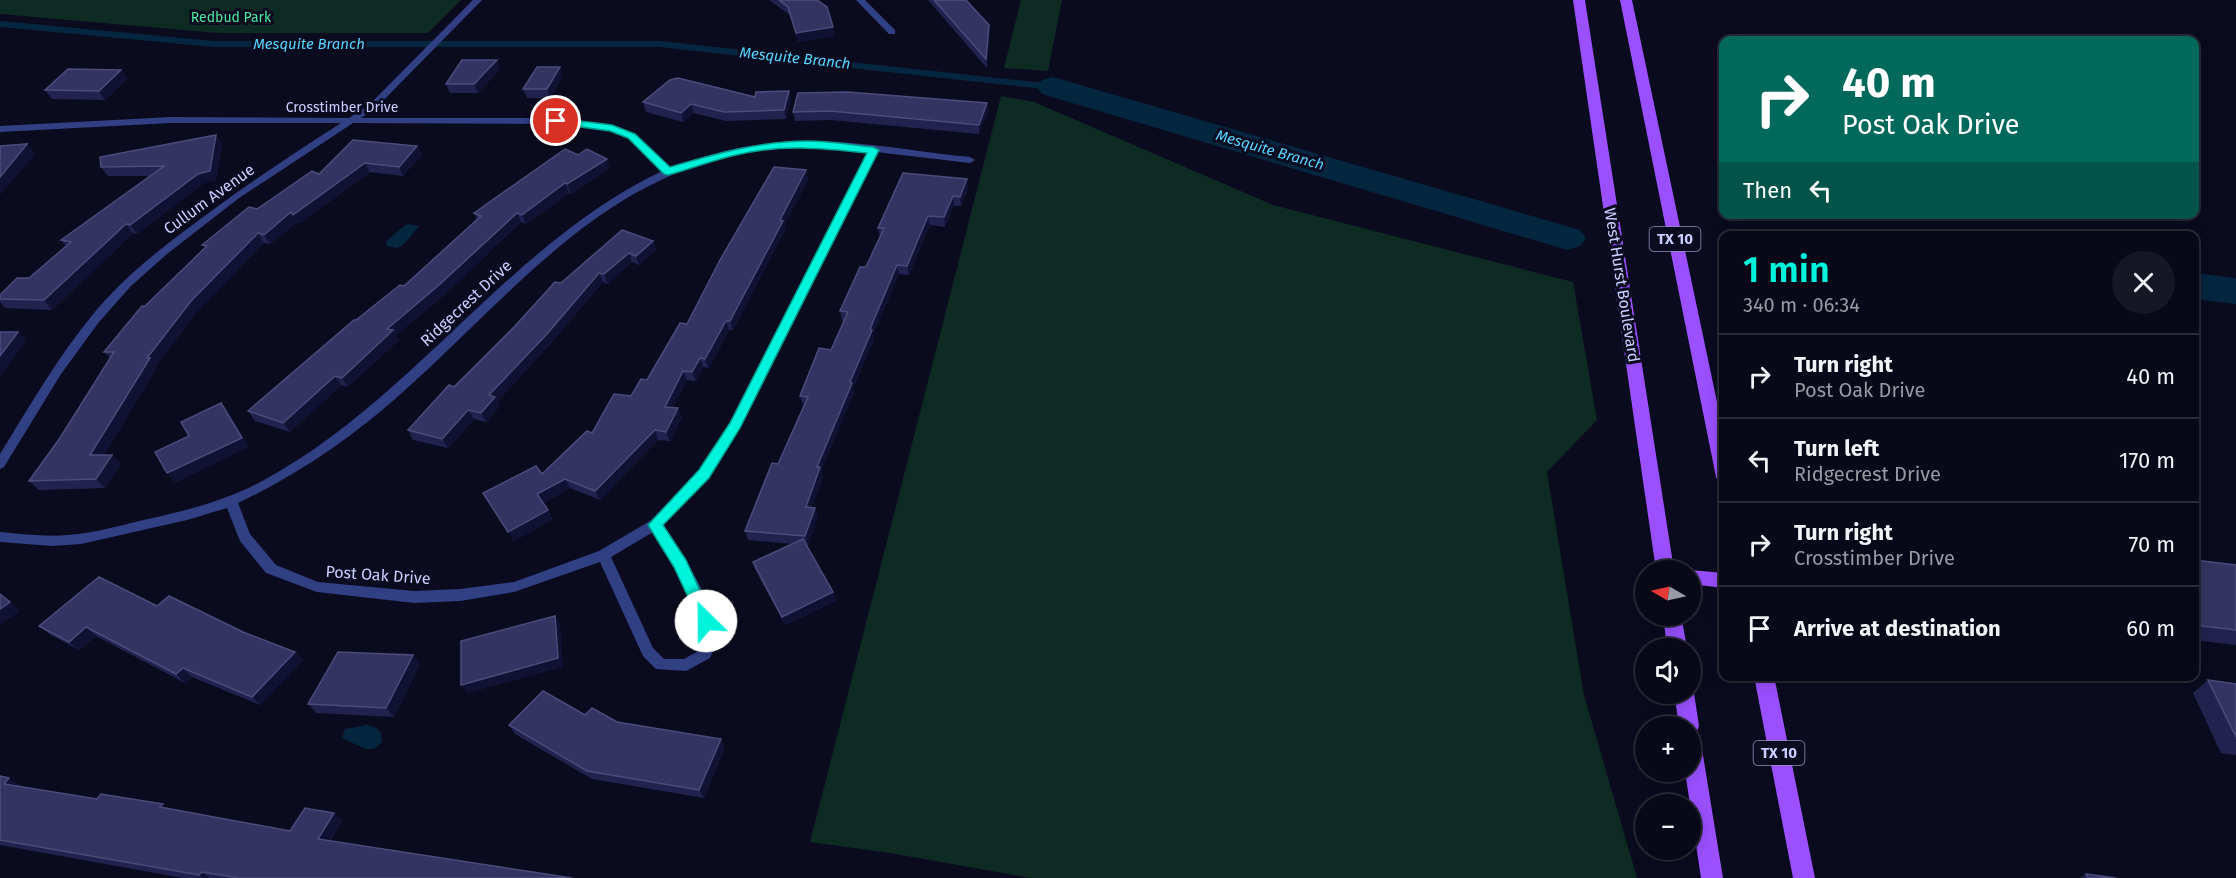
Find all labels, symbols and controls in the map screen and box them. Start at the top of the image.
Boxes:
park label: Redbud Park [191,9,272,26]
water label: Mesquite Branch [253,35,365,53]
water label: Mesquite Branch [739,43,851,73]
text: 40 m [1842,58,1936,108]
icon: right [1743,60,1821,138]
pin [530,95,581,146]
street label: Crosstimber Drive [286,99,398,116]
icon: arrive [539,104,572,137]
text: Post Oak Drive [1842,109,2020,141]
water label: Mesquite Branch [1214,126,1326,174]
street label: Cullum Avenue [160,160,258,238]
icon: left [1804,174,1837,207]
text: Then [1743,177,1792,204]
street label: West Hurst Boulevard [1600,206,1644,364]
road number: TX 10 [1650,227,1700,251]
text: 1 min [1743,248,1830,292]
button: close [2112,251,2175,314]
street label: Ridgecrest Drive [417,256,515,350]
text: 340 m · 06:34 [1743,293,1860,317]
text: Turn right [1794,351,1893,378]
icon: right [1743,360,1776,393]
text: 40 m [2126,363,2175,390]
text: Post Oak Drive [1794,378,1926,402]
text: Turn left [1794,435,1879,462]
icon: left [1743,444,1776,477]
text: 170 m [2119,447,2175,474]
text: Ridgecrest Drive [1794,462,1941,486]
text: Turn right [1794,519,1893,546]
icon: right [1743,528,1776,561]
text: 70 m [2129,531,2175,558]
text: Crosstimber Drive [1794,546,1955,570]
north arrow [1635,560,1701,626]
map controls [1635,560,1701,860]
street label: Post Oak Drive [325,562,431,588]
position arrow [674,589,738,653]
icon: arrive [1743,612,1776,645]
text: Arrive at destination [1794,615,2001,642]
text: 60 m [2126,615,2175,642]
button: sound [1635,638,1701,704]
button: + [1635,716,1701,782]
road number: TX 10 [1754,741,1804,765]
button: − [1635,794,1701,860]

